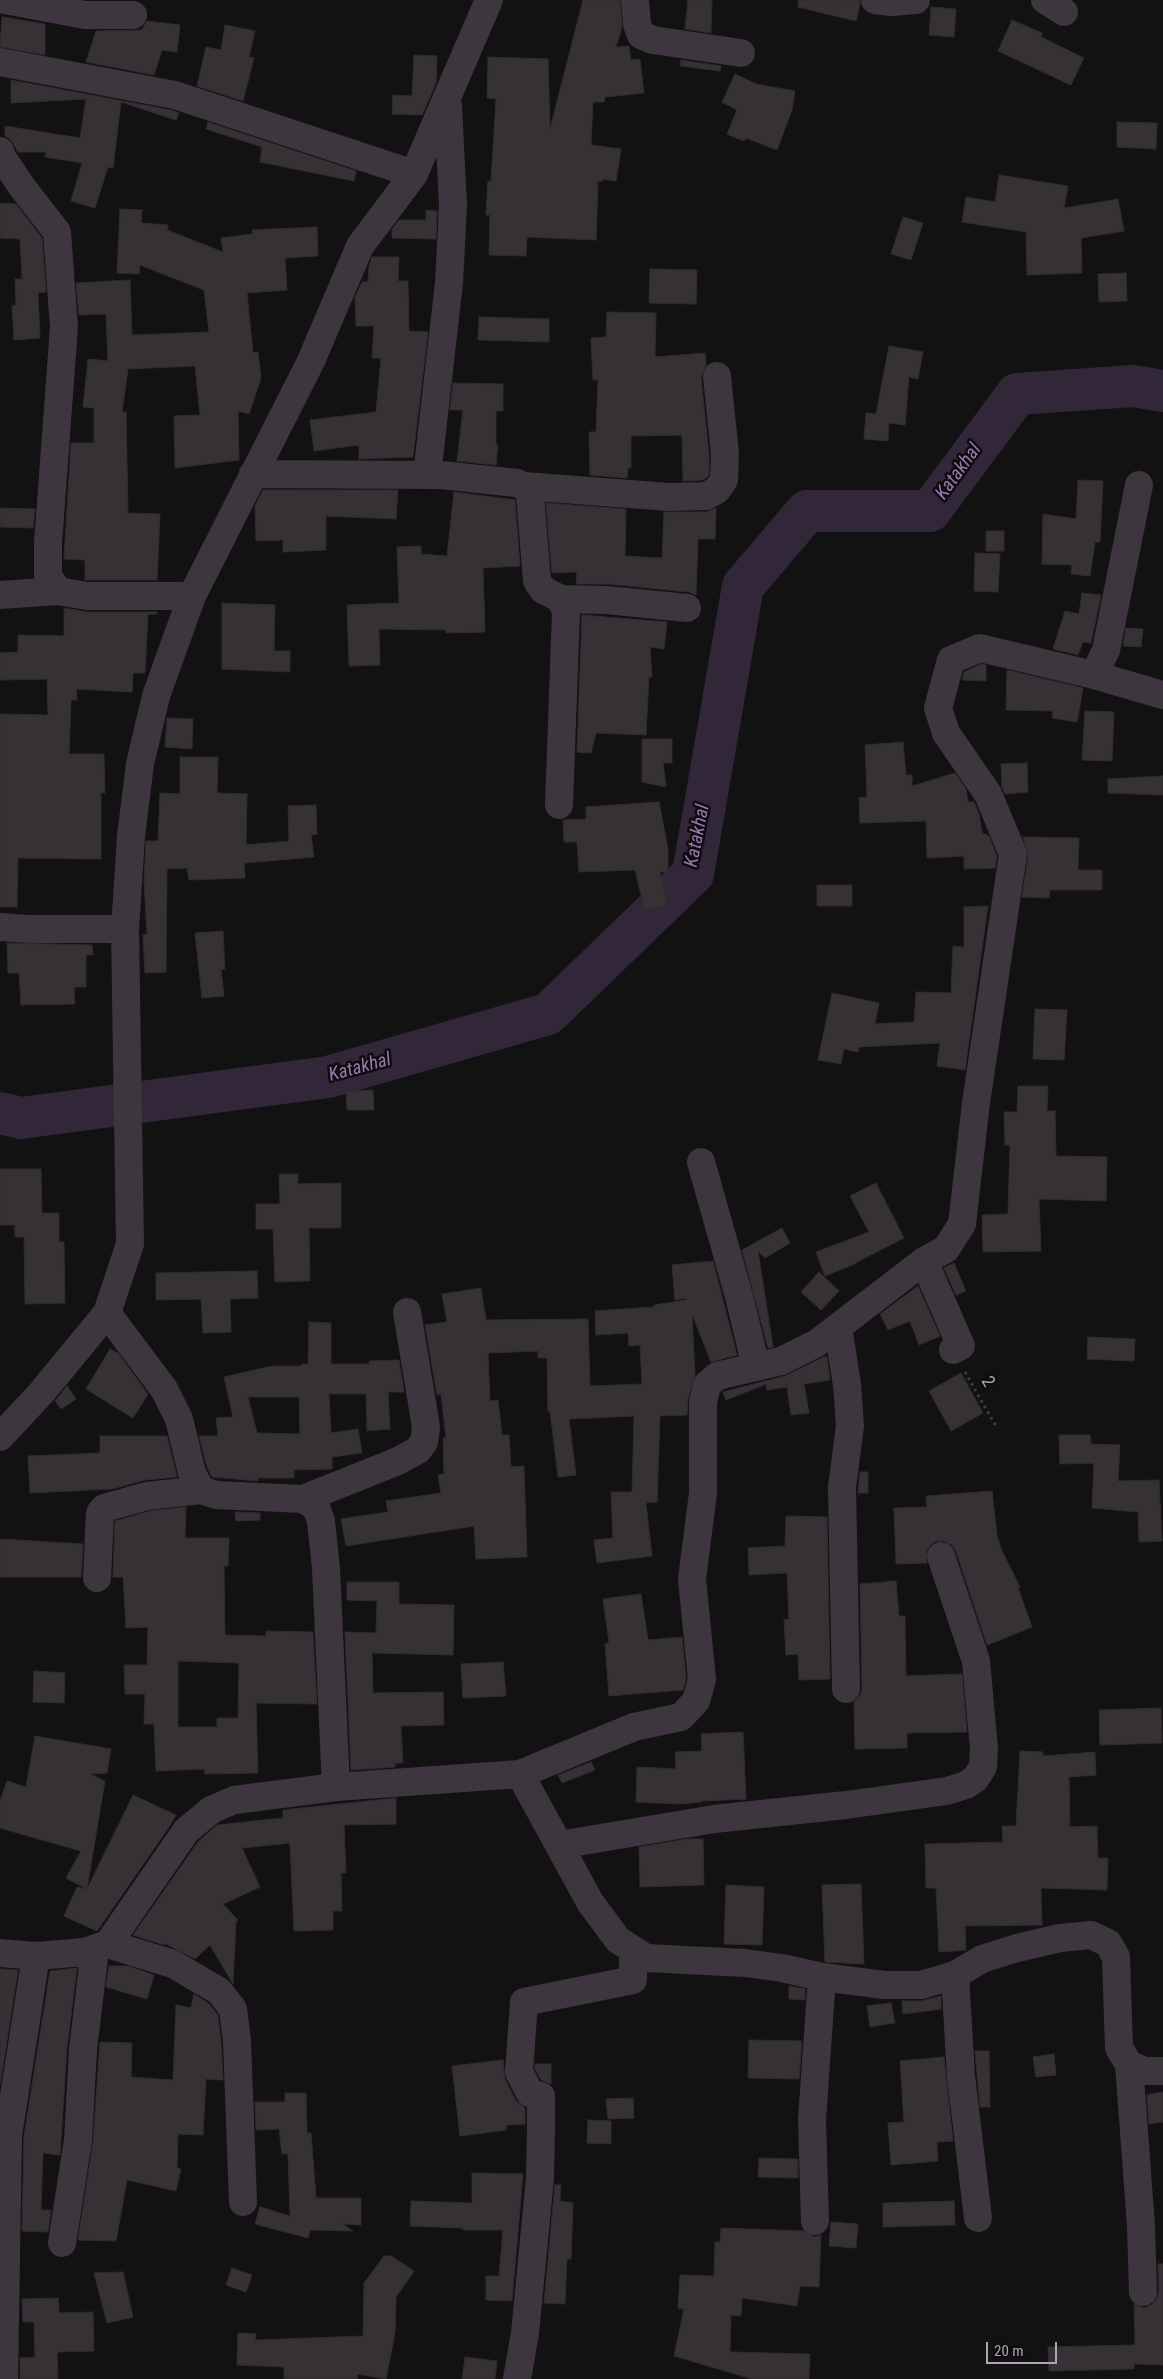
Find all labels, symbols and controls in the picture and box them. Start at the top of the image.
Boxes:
water label: Katakhal [931,440,987,504]
water label: Katakhal [681,803,715,869]
water label: Katakhal [326,1049,394,1087]
street label: 2 [975,1373,999,1391]
scale bar [988,2332,1059,2364]
text: 20 m [994,2342,1024,2360]

